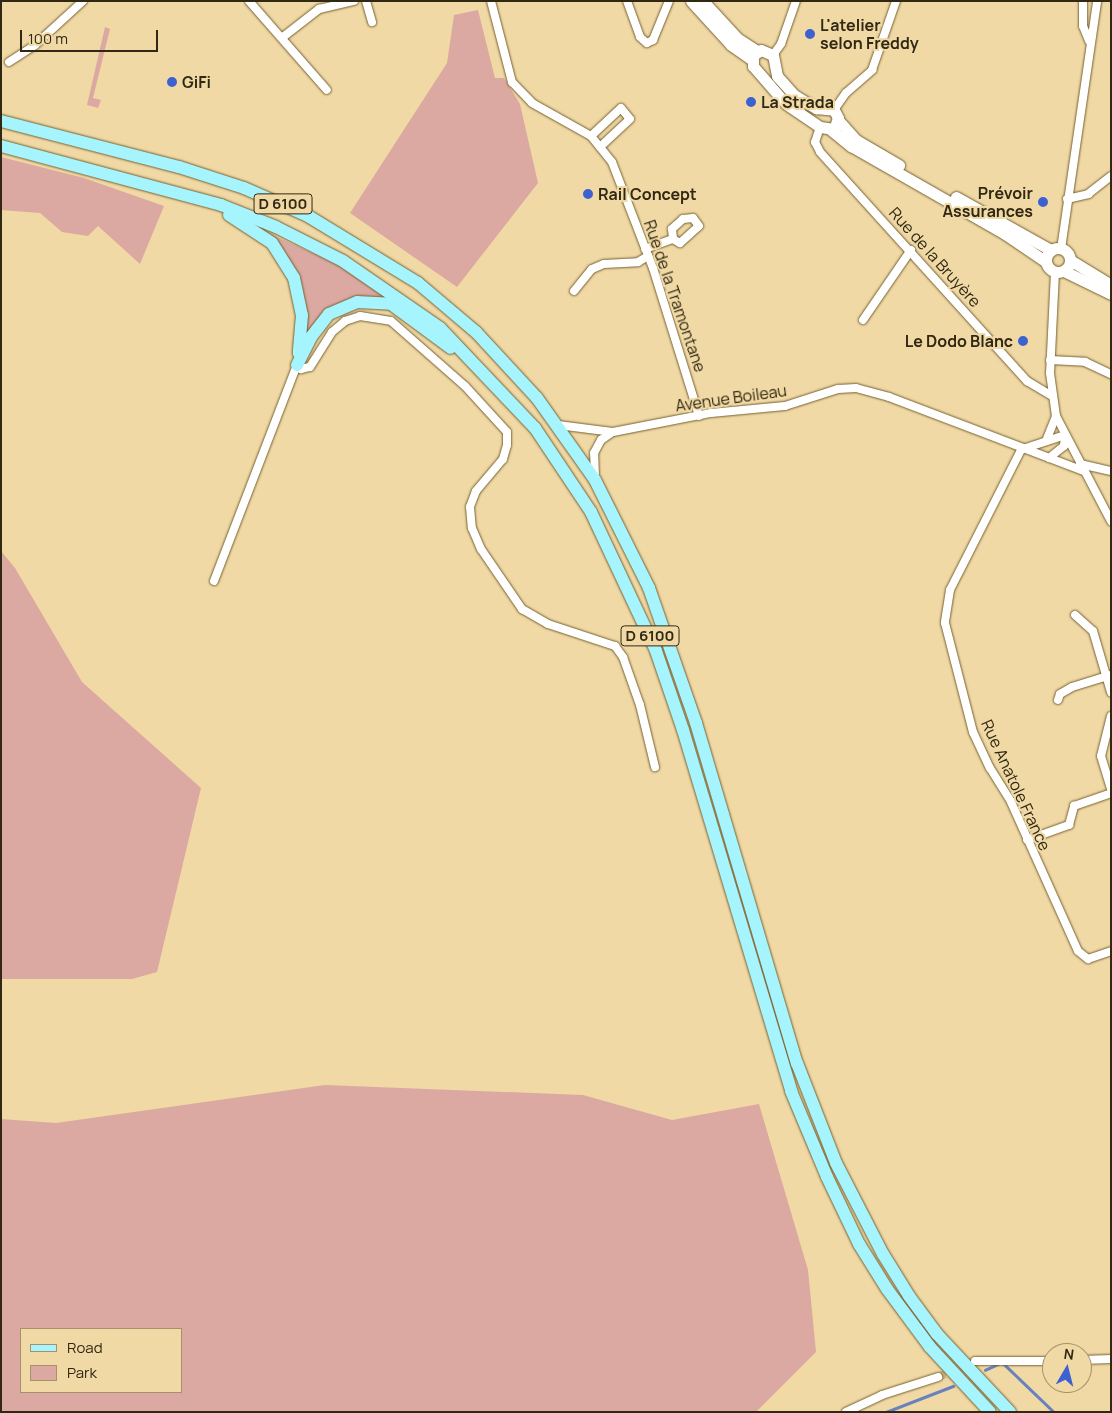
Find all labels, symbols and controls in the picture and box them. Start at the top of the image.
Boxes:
place label: L'atelier selon Freddy [820,15,919,53]
scale bar [22,20,160,52]
text: 100 m [28,28,68,49]
marker: L'atelier selon Freddy [804,28,816,40]
place label: GiFi [182,72,211,92]
marker: GiFi [166,76,178,88]
place label: La Strada [761,92,834,112]
marker: La Strada [745,96,757,108]
place label: Prévoir Assurances [942,183,1033,221]
place label: Rail Concept [598,184,697,204]
marker: Rail Concept [582,188,594,200]
road number: D 6100 [253,192,313,216]
marker: Prévoir Assurances [1037,196,1049,208]
street label: Rue de la Bruyère [885,203,985,311]
street label: Rue de la Tramontane [640,217,710,375]
place label: Le Dodo Blanc [905,331,1013,351]
marker: Le Dodo Blanc [1017,335,1029,347]
street label: Avenue Boileau [674,381,788,415]
road number: D 6100 [620,624,680,648]
street label: Rue Anatole France [977,716,1055,854]
legend [20,1328,182,1393]
text: Road [67,1337,103,1358]
north arrow [1042,1343,1092,1393]
text: N [1063,1344,1075,1364]
text: Park [67,1362,97,1383]

